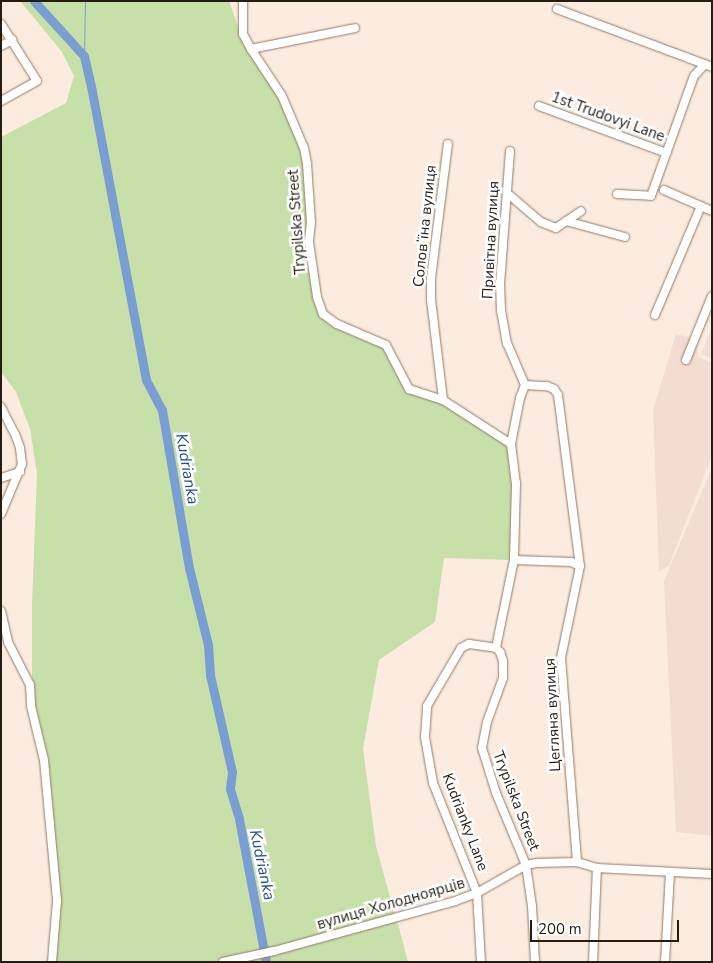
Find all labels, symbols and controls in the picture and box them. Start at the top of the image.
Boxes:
street label: 1st Trudovyi Lane [549,88,667,146]
street label: Соловʼїна вулиця [410,164,440,288]
street label: Trypilska Street [284,169,310,275]
street label: Привітна вулиця [479,180,503,300]
water label: Kudrianka [171,432,203,506]
street label: Цегляна вулиця [541,658,565,772]
street label: Trypilska Street [489,749,543,853]
street label: Kudrianky Lane [438,771,492,873]
water label: Kudrianka [245,828,279,902]
street label: вулиця Холодноярців [315,874,467,934]
scale bar [533,910,682,942]
text: 200 m [538,919,582,939]

